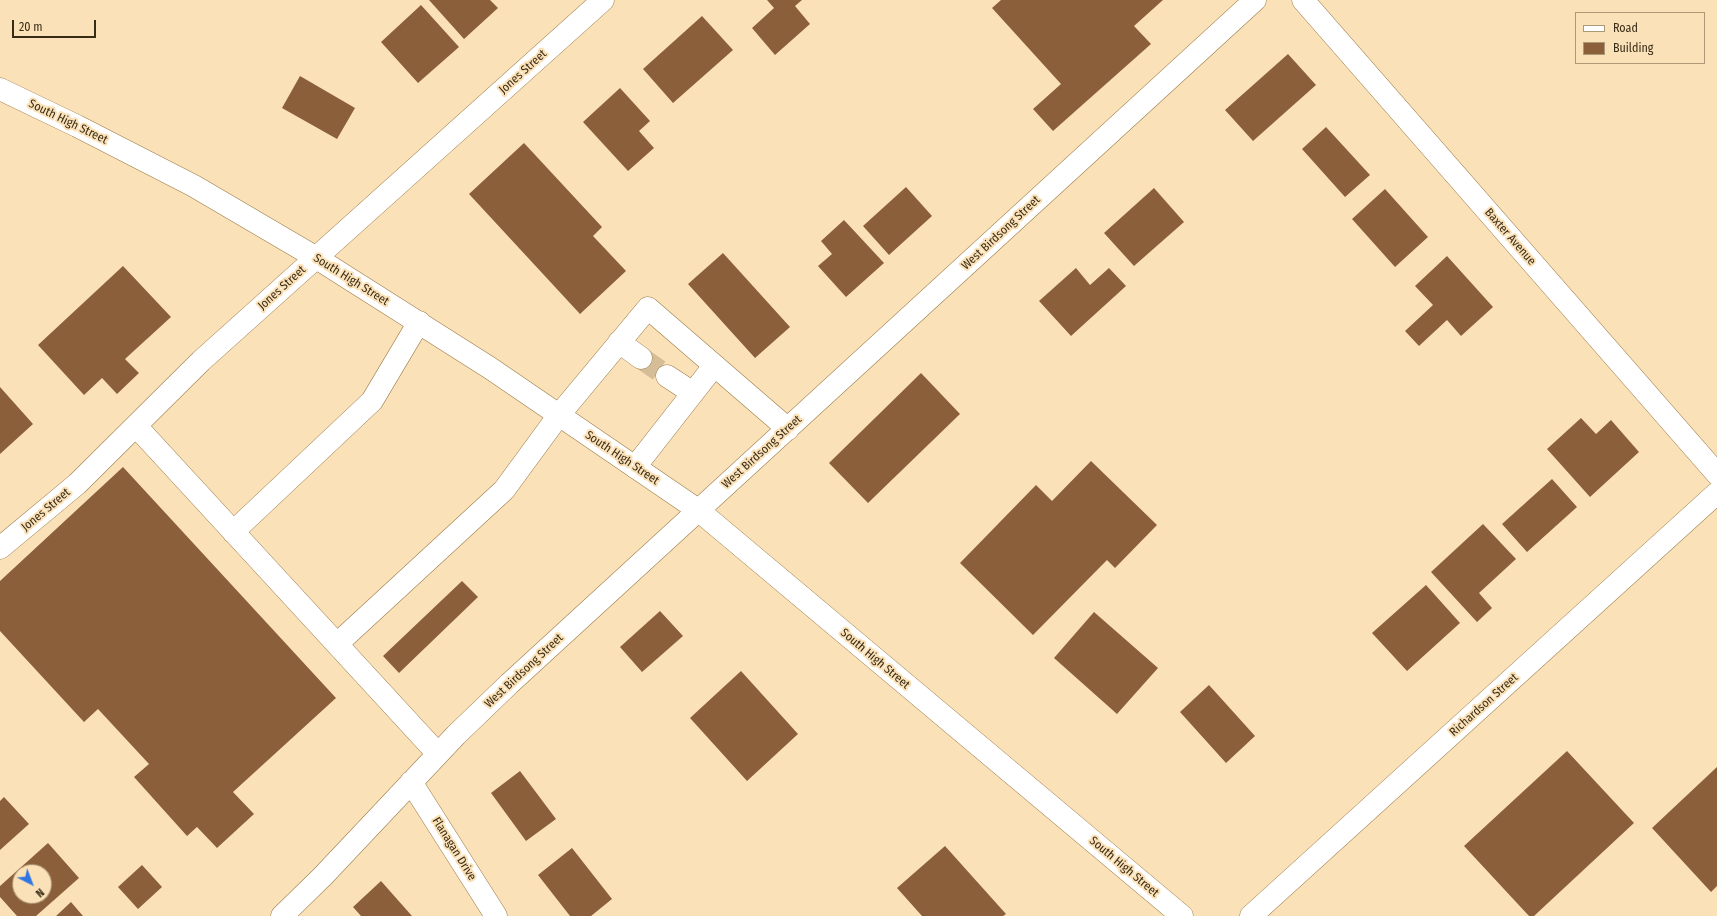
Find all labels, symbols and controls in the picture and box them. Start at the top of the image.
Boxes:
scale bar [14,12,98,38]
legend [1575,12,1705,64]
text: 20 m [19,20,43,34]
text: Road [1613,21,1638,35]
text: Building [1613,41,1653,55]
street label: Jones Street [496,47,550,97]
street label: South High Street [26,97,110,147]
street label: West Birdsong Street [959,193,1043,273]
street label: Baxter Avenue [1481,206,1539,268]
street label: South High Street [311,251,391,309]
street label: Jones Street [255,263,309,313]
street label: West Birdsong Street [719,412,805,492]
street label: South High Street [582,428,662,488]
street label: Jones Street [19,485,73,535]
street label: South High Street [837,626,913,692]
street label: West Birdsong Street [482,631,566,711]
street label: Richardson Street [1447,670,1521,740]
street label: Flanagan Drive [429,815,479,883]
street label: South High Street [1086,834,1162,900]
north arrow [12,864,52,904]
text: N [33,886,46,900]

